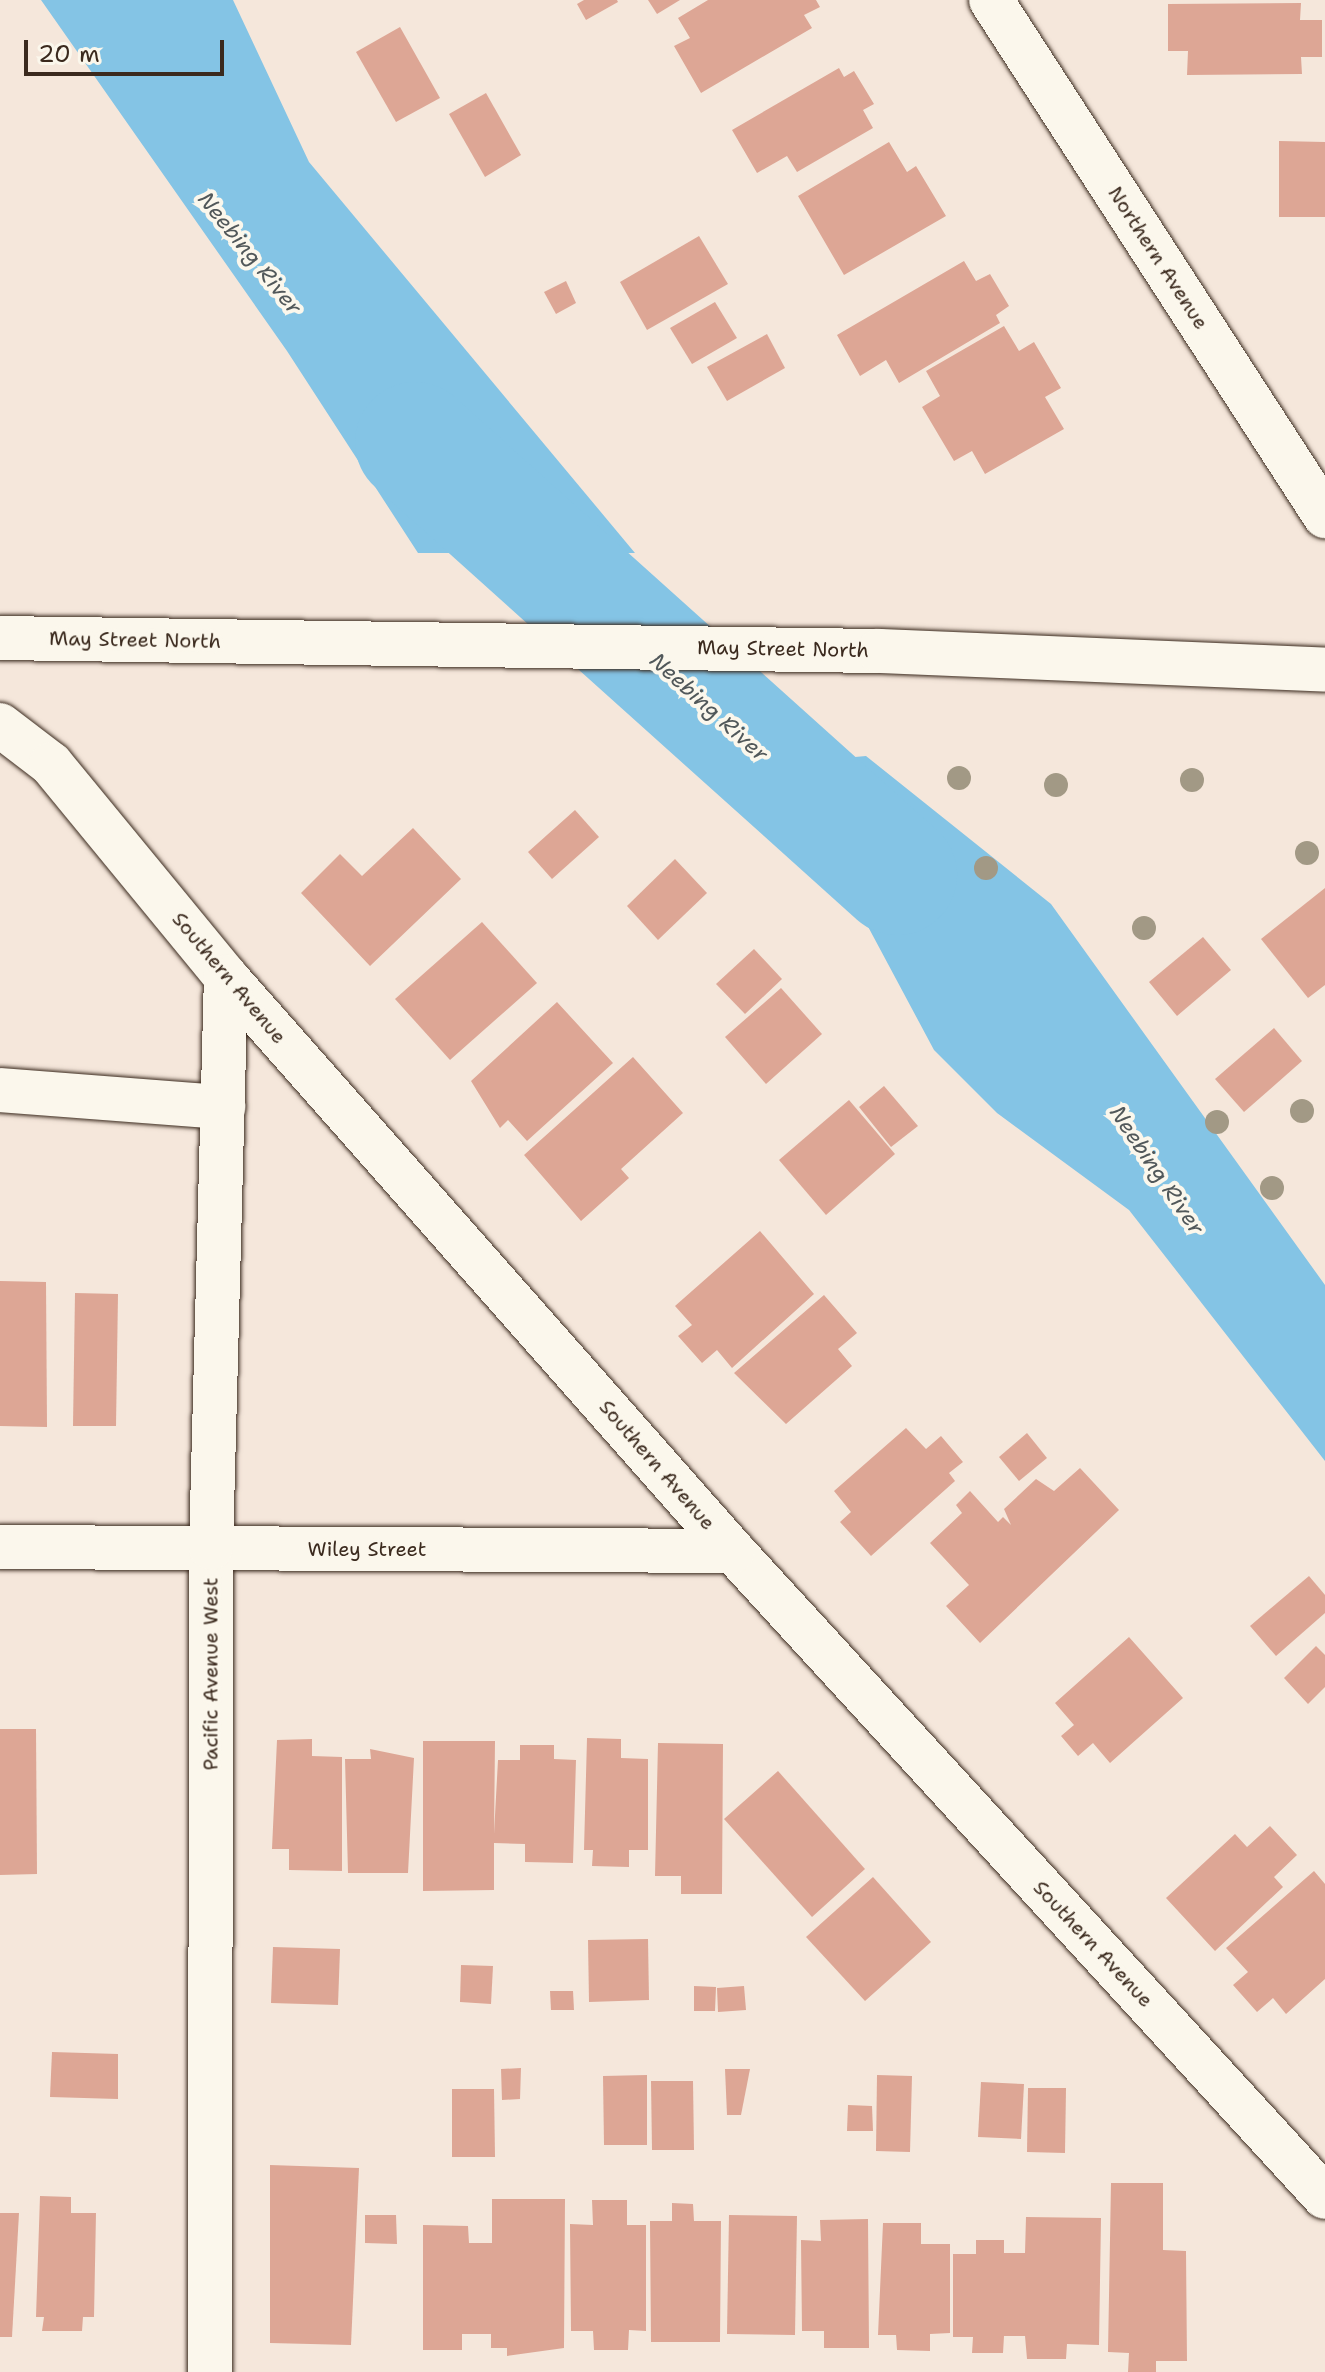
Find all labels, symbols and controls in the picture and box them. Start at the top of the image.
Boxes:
scale bar [28,24,228,74]
text: 20 m [38,38,100,70]
street label: Northern Avenue [1103,182,1213,334]
water label: Neebing River [192,186,308,320]
street label: May Street North [49,627,221,653]
street label: May Street North [697,636,869,662]
water label: Neebing River [644,647,774,767]
street label: Southern Avenue [167,907,291,1049]
water label: Neebing River [1104,1100,1210,1240]
street label: Southern Avenue [594,1395,720,1535]
street label: Wiley Street [308,1537,426,1561]
street label: Pacific Avenue West [199,1578,223,1770]
street label: Southern Avenue [1028,1876,1158,2012]

